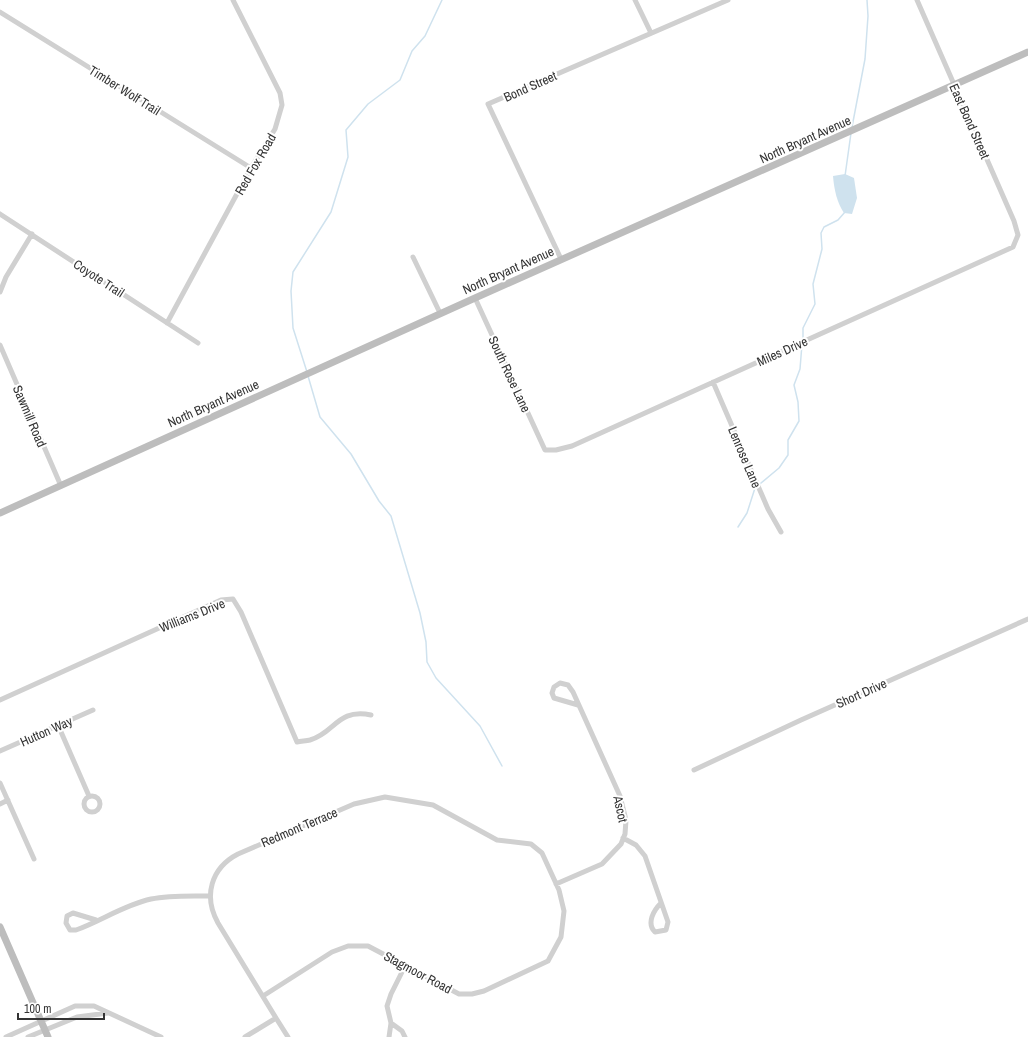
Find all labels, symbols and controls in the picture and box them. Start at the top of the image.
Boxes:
street label: Timber Wolf Trail [86,62,164,119]
street label: Bond Street [501,67,559,106]
street label: East Bond Street [945,81,994,162]
street label: North Bryant Avenue [757,112,854,167]
street label: Red Fox Road [231,130,280,198]
street label: North Bryant Avenue [460,243,557,298]
street label: Coyote Trail [70,256,127,301]
street label: South Rose Lane [484,333,535,415]
street label: Miles Drive [754,333,810,370]
street label: North Bryant Avenue [165,376,262,431]
street label: Sawmill Road [9,383,50,450]
street label: Lenrose Lane [724,424,765,491]
street label: Williams Drive [157,595,228,636]
street label: Short Drive [833,675,889,712]
street label: Hutton Way [17,712,76,750]
street label: Ascot [609,793,632,824]
street label: Redmont Terrace [258,804,340,851]
street label: Stagmoor Road [381,947,455,998]
scale bar [18,995,104,1021]
text: 100 m [24,1001,51,1017]

